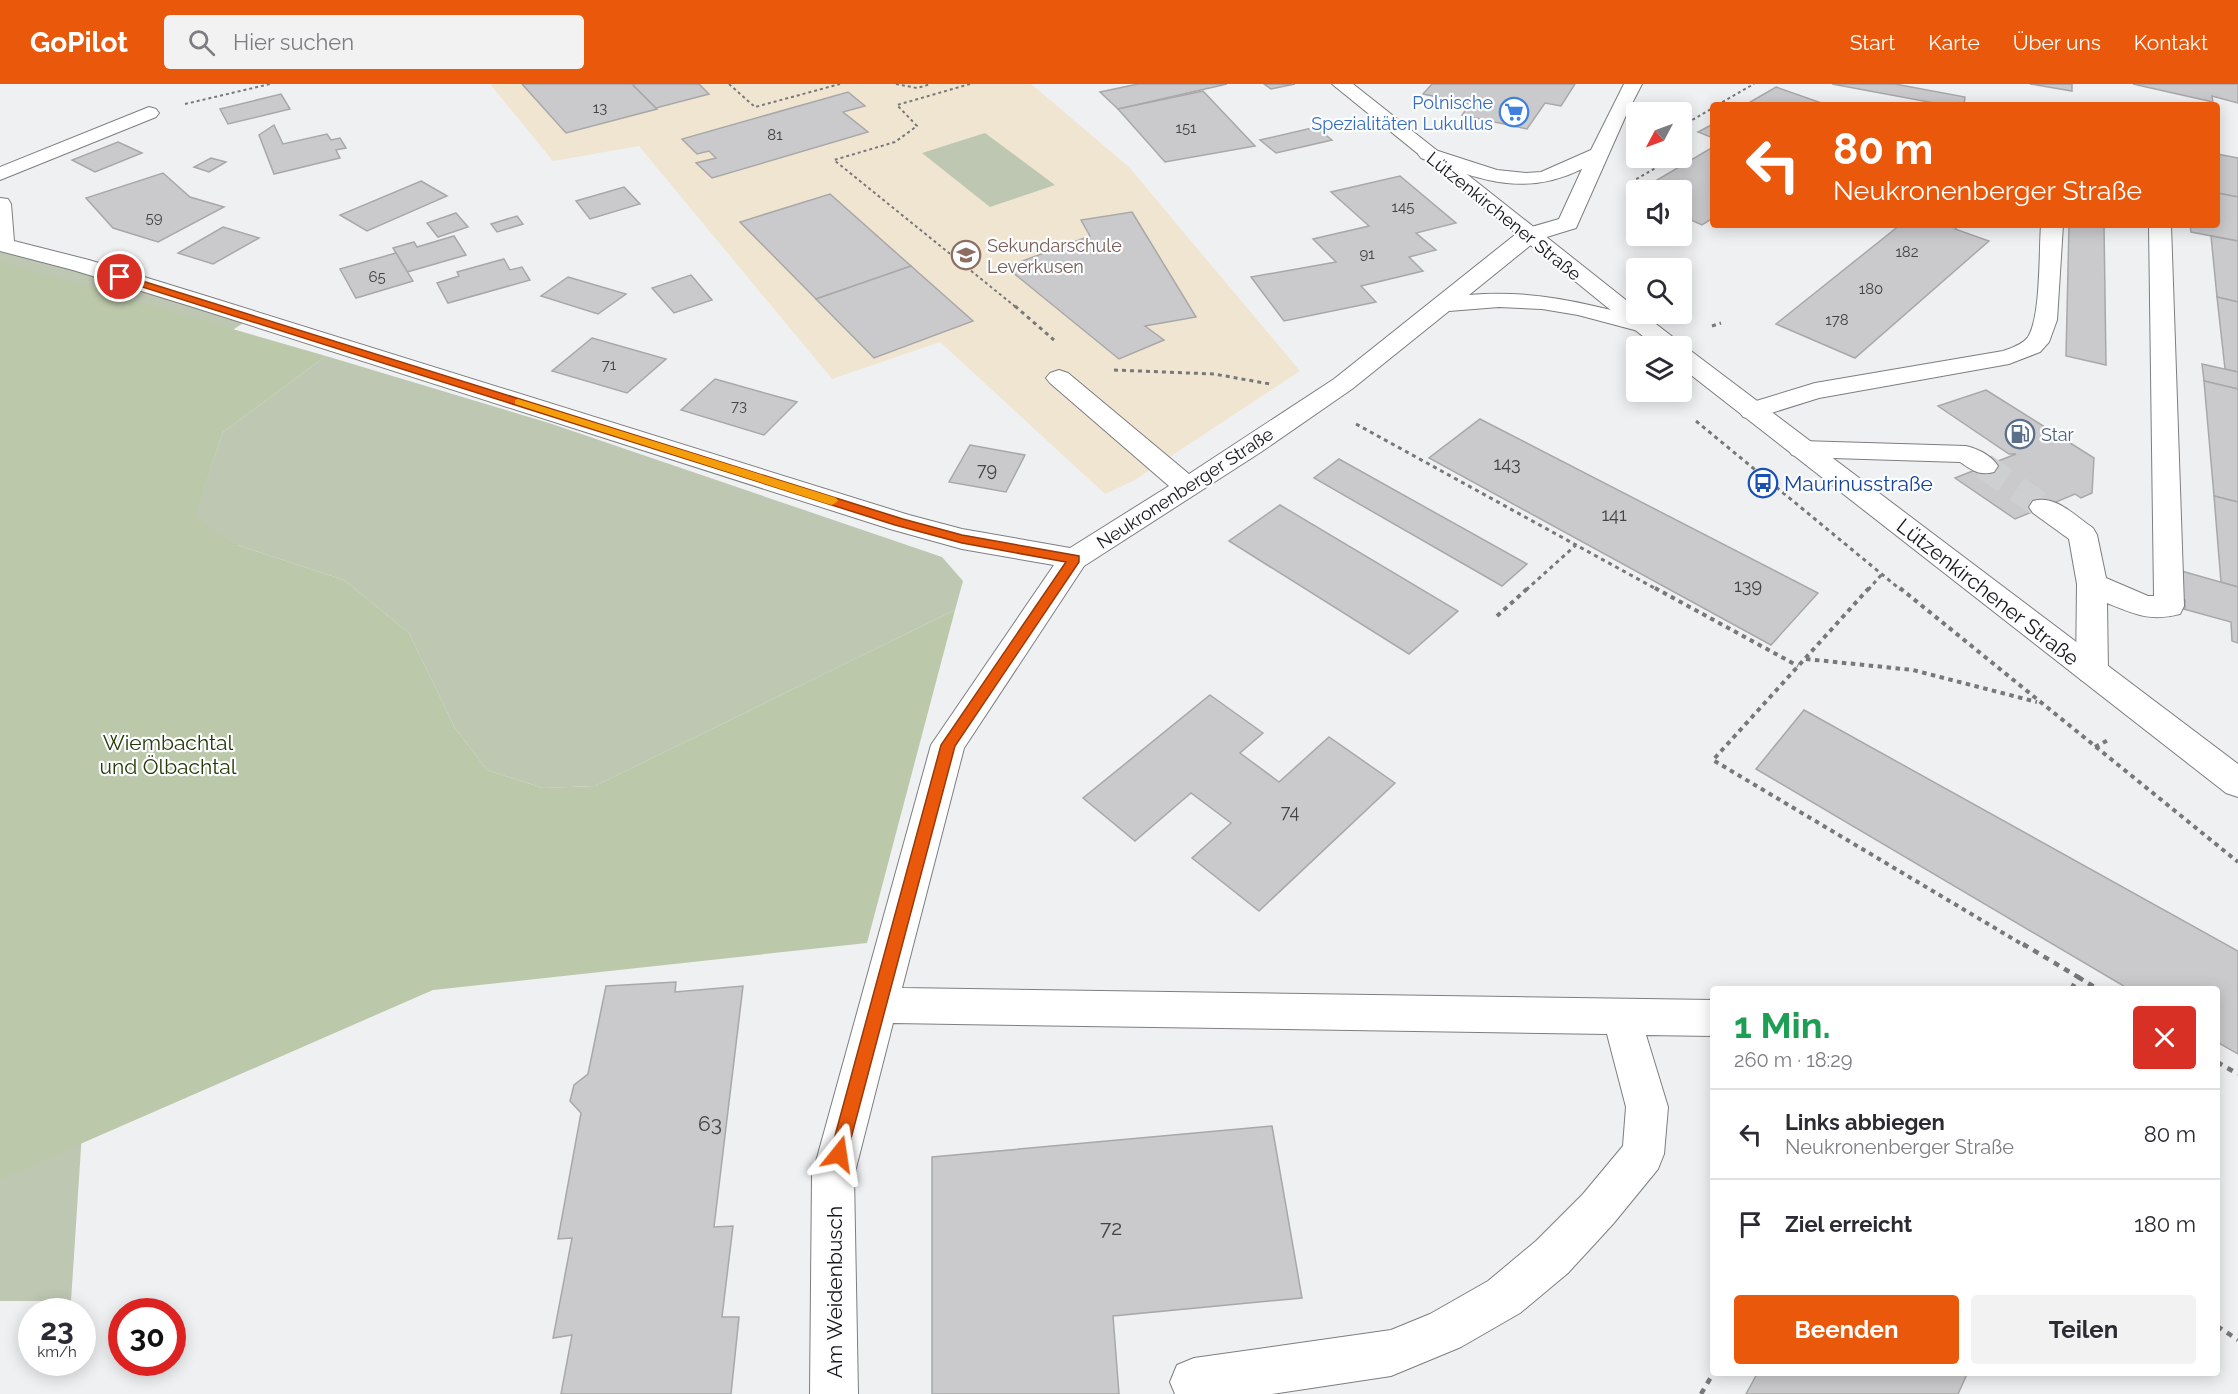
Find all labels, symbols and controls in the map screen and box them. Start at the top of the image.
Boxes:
search box [164,15,584,69]
text: GoPilot [30,26,128,59]
icon: search [185,26,218,59]
text: Hier suchen [233,29,354,55]
text: Start [1850,30,1895,55]
text: Karte [1928,30,1980,55]
text: Über uns [2013,30,2101,55]
text: Kontakt [2134,30,2208,55]
place label: Polnische Spezialitäten Lukullus [1311,92,1493,134]
supermarket icon: Polnische Spezialitäten Lukullus [1498,96,1530,128]
house number: 13 [593,99,607,117]
north arrow [1626,102,1692,168]
map controls [1626,102,1692,402]
house number: 151 [1175,119,1197,137]
text: 80 m [1833,125,1933,174]
house number: 81 [767,126,783,144]
icon: left [1734,126,1812,204]
street label: Lützenkirchener Straße [1423,147,1586,285]
text: Neukronenberger Straße [1833,175,2142,206]
button: sound [1626,180,1692,246]
house number: 145 [1392,198,1414,216]
house number: 59 [146,209,163,227]
place label: Sekundarschule Leverkusen [987,235,1122,277]
school or university icon: Sekundarschule Leverkusen [950,239,982,271]
house number: 182 [1895,243,1919,261]
house number: 91 [1359,245,1375,263]
pin [94,251,145,302]
button: search [1626,258,1692,324]
icon: arrive [103,260,136,293]
house number: 65 [368,268,386,286]
house number: 180 [1859,280,1883,298]
house number: 178 [1825,311,1849,329]
button: layers [1626,336,1692,402]
house number: 71 [602,356,617,374]
house number: 73 [731,397,747,415]
fuel station icon: Star [2004,418,2036,450]
street label: Neukronenberger Straße [1093,423,1278,553]
place label: Star [2041,424,2075,445]
house number: 143 [1493,453,1521,474]
house number: 79 [977,459,997,480]
bus stop icon: Maurinusstraße [1747,467,1779,499]
place label: Maurinusstraße [1784,471,1933,496]
house number: 141 [1601,504,1627,525]
street label: Lützenkirchener Straße [1892,513,2084,671]
house number: 139 [1734,575,1762,596]
park label: Wiembachtal und Ölbachtal [100,730,237,779]
house number: 74 [1281,801,1299,822]
text: 1 Min. [1734,1004,1831,1046]
button: close [2133,1006,2196,1069]
text: 260 m · 18:29 [1734,1048,1853,1072]
text: Links abbiegen [1785,1109,1945,1135]
house number: 63 [698,1111,722,1136]
icon: left [1734,1118,1767,1151]
text: 80 m [2144,1121,2196,1147]
position arrow [807,1122,871,1186]
text: Neukronenberger Straße [1785,1135,2014,1159]
street label: Am Weidenbusch [822,1206,847,1378]
icon: arrive [1734,1208,1767,1241]
text: Ziel erreicht [1785,1211,1912,1237]
text: 180 m [2134,1211,2196,1237]
house number: 72 [1100,1215,1122,1240]
button: Beenden [1734,1295,1959,1364]
button: Teilen [1971,1295,2196,1364]
speed limit sign: 30 [108,1298,186,1376]
text: 23 [40,1312,74,1347]
text: km/h [37,1343,77,1361]

